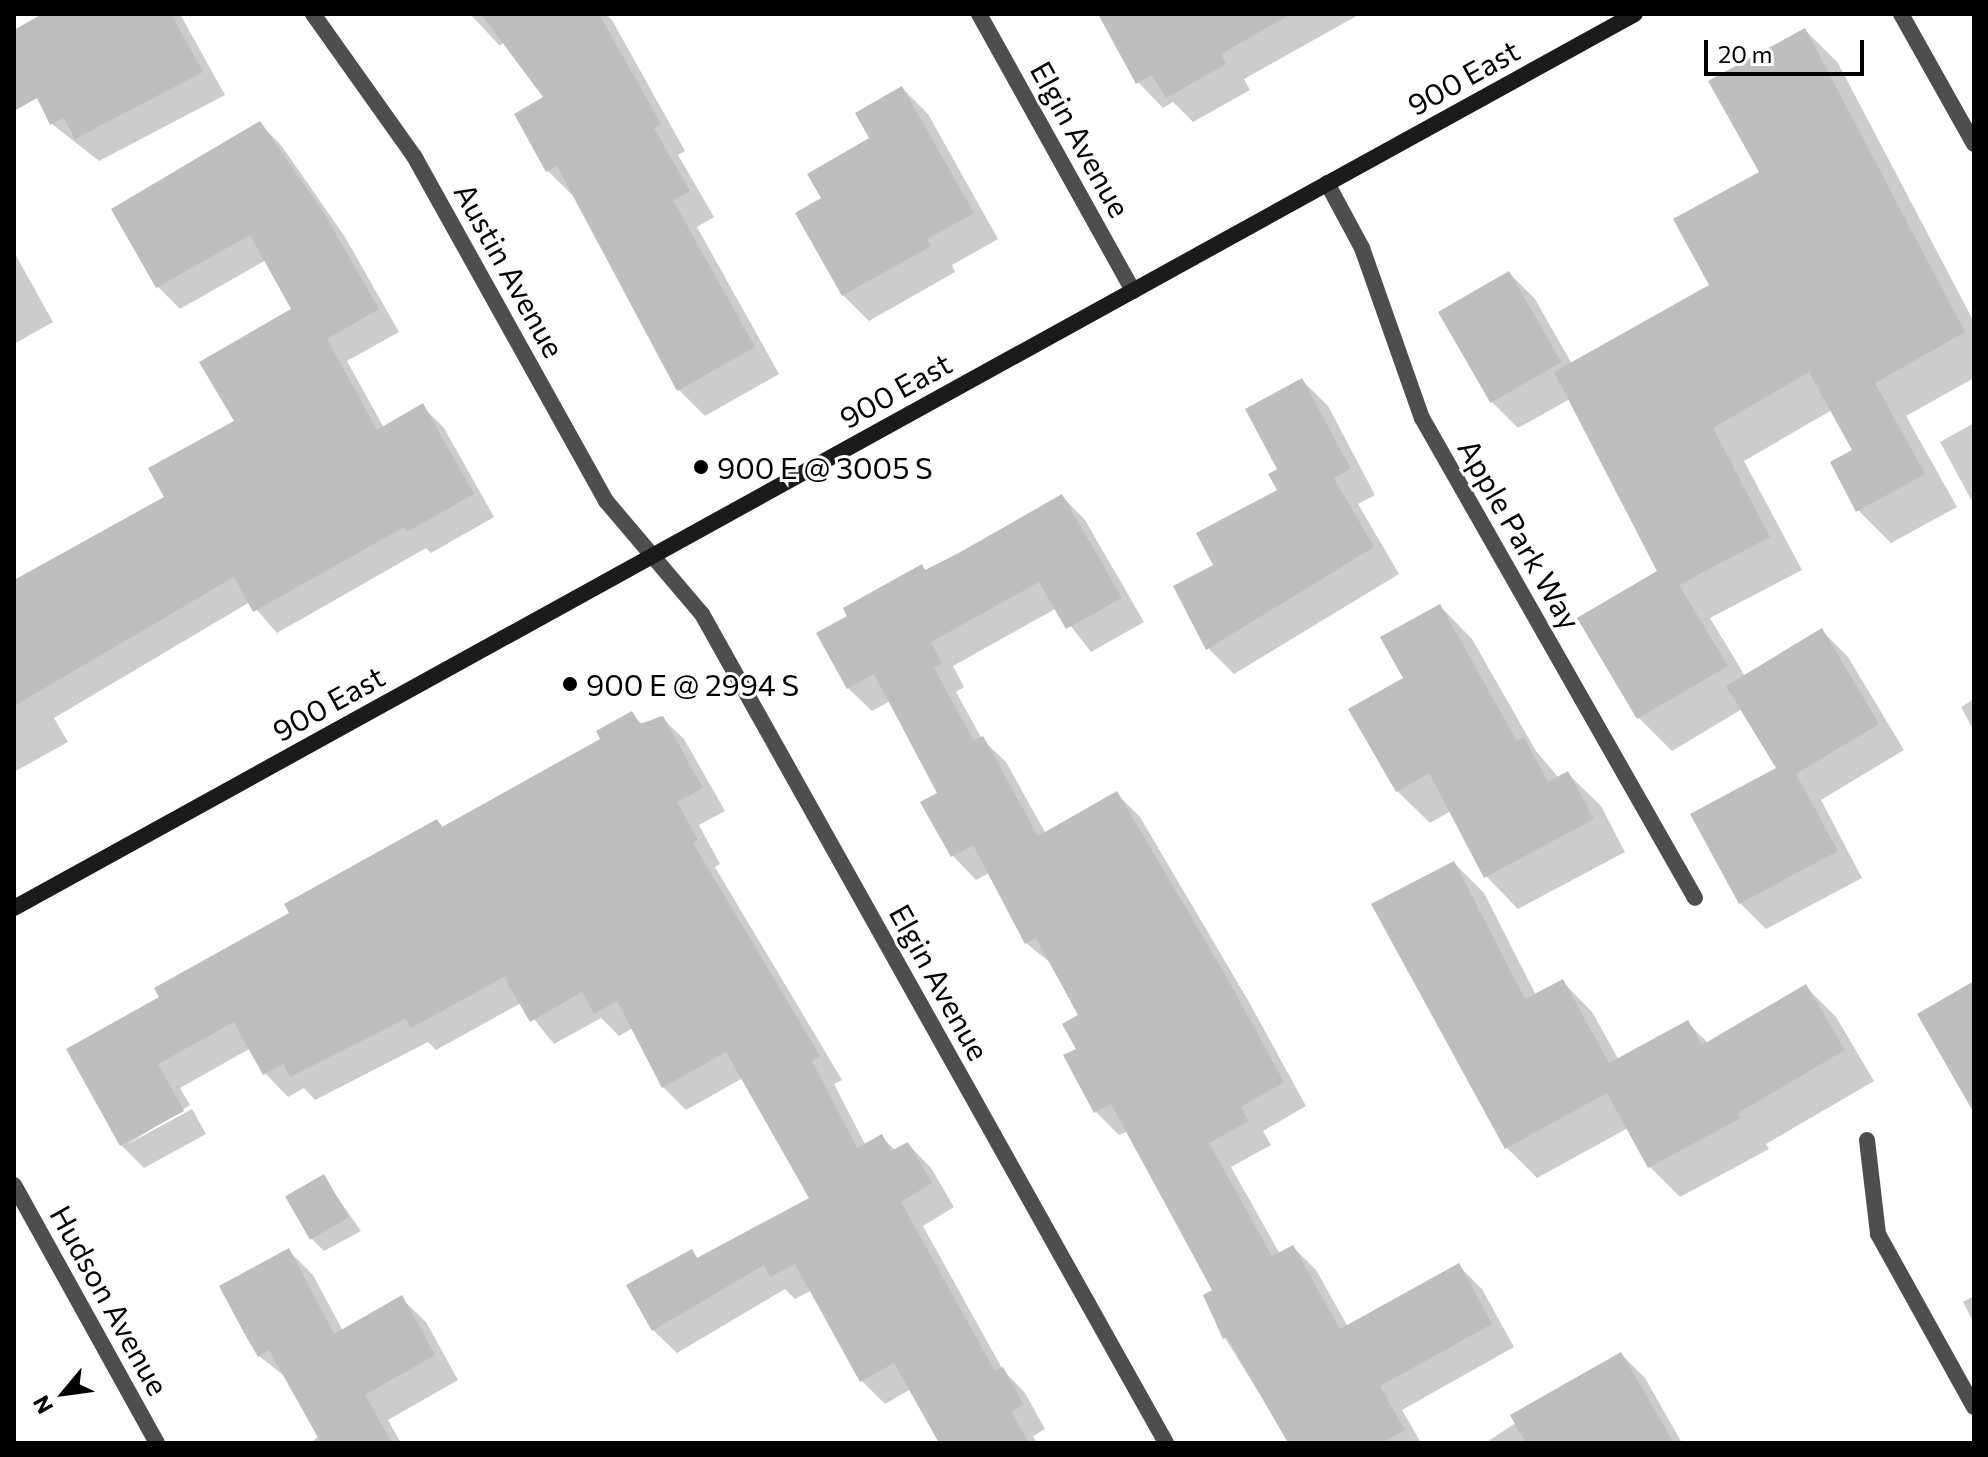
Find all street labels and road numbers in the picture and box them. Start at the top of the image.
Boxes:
street label: 900 East [1401,32,1525,122]
street label: Elgin Avenue [1023,55,1139,223]
street label: Austin Avenue [447,177,573,363]
street label: 900 East [833,345,957,435]
street label: Apple Park Way [1451,432,1589,636]
street label: 900 East [266,658,390,748]
street label: Elgin Avenue [882,898,998,1066]
street label: Hudson Avenue [43,1199,177,1401]

